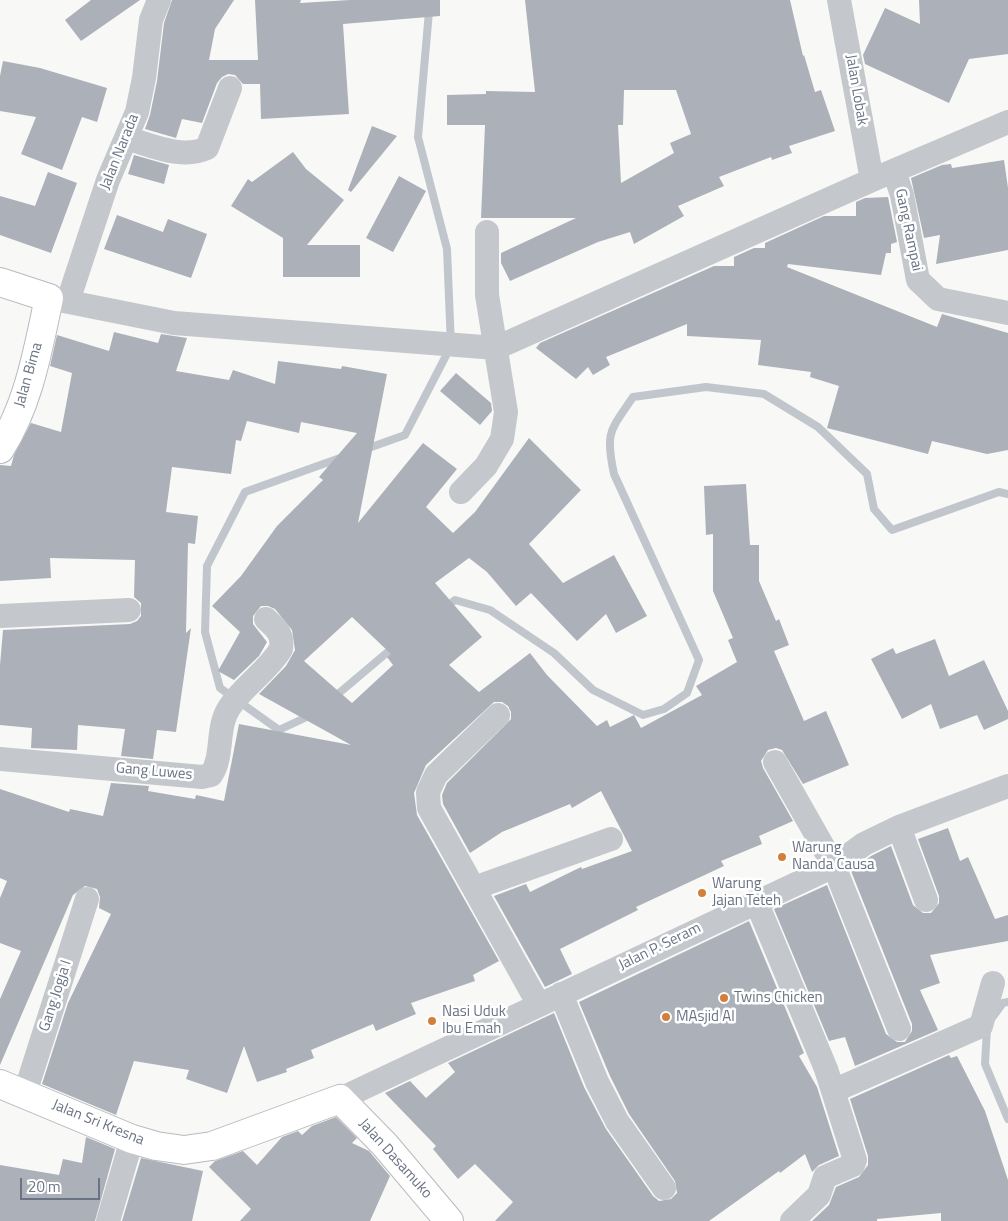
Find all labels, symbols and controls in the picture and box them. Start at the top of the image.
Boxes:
street label: Jalan Lobak [841,53,871,127]
street label: Jalan Narada [97,112,143,192]
street label: Gang Rampai [890,187,926,273]
street label: Jalan Bima [11,340,47,410]
street label: Gang Luwes [115,760,193,784]
place label: Warung Nanda Causa [792,839,875,874]
marker: Warung Nanda Causa [776,851,788,863]
place label: Warung Jajan Teteh [712,875,781,910]
marker: Warung Jajan Teteh [696,887,708,899]
street label: Jalan P. Seram [616,919,704,975]
street label: Gang Jogja I [36,958,76,1034]
place label: Twins Chicken [734,989,823,1007]
marker: Twins Chicken [718,992,730,1004]
place label: Nasi Uduk Ibu Emah [442,1003,506,1038]
place label: MAsjid Al [676,1008,735,1026]
marker: MAsjid Al [660,1011,672,1023]
marker: Nasi Uduk Ibu Emah [426,1015,438,1027]
street label: Jalan Sri Kresna [49,1096,147,1150]
street label: Jalan Dasamuko [354,1115,436,1203]
scale bar [22,1168,102,1200]
text: 20 m [28,1175,61,1198]

